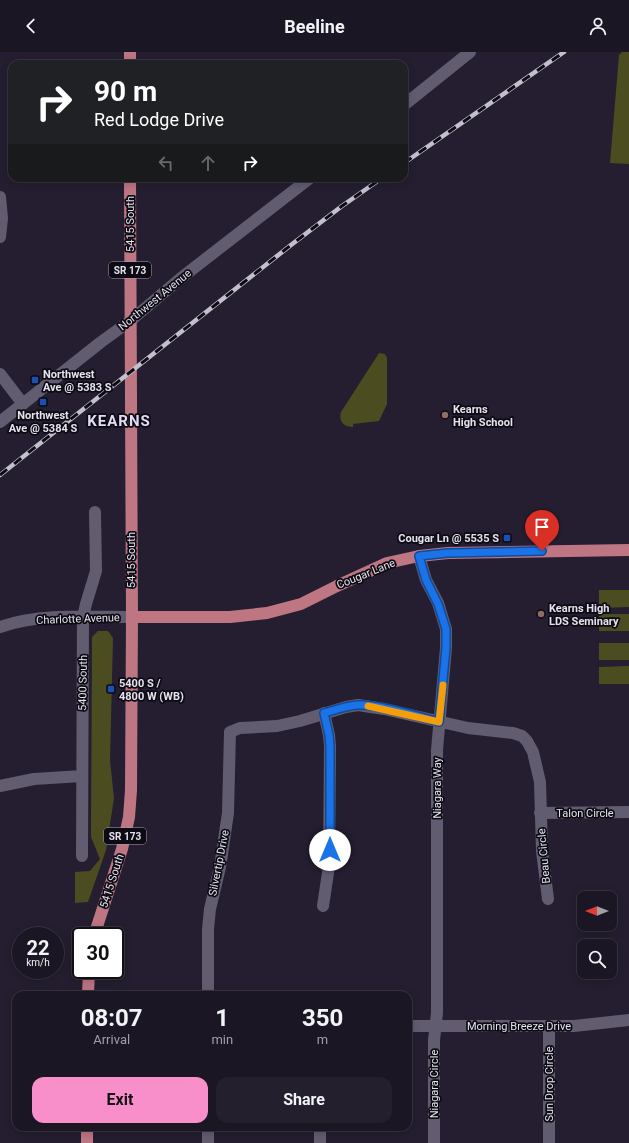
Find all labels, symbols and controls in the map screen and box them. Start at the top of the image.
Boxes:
icon: back [20,15,42,37]
icon: person [587,15,609,37]
text: Beeline [284,16,345,37]
text: 90 m [94,75,157,108]
icon: right [28,76,80,128]
text: Red Lodge Drive [94,109,224,130]
icon: left [155,152,177,174]
icon: ahead [197,152,219,174]
icon: right [239,152,261,174]
street label: 5415 South [124,196,137,252]
road number: SR 173 [109,262,151,278]
street label: Northwest Avenue [116,267,194,333]
place label: Northwest Ave @ 5383 S [43,368,112,394]
marker: Northwest Ave @ 5383 S [30,375,40,385]
marker: Northwest Ave @ 5384 S [38,397,48,407]
place label: Kearns High School [453,403,513,429]
place label: Northwest Ave @ 5384 S [9,409,78,435]
marker: Kearns High School [440,410,450,420]
district label: KEARNS [87,412,151,430]
pin [525,510,559,551]
icon: arrive [531,516,553,538]
street label: 5415 South [125,532,138,588]
place label: Cougar Ln @ 5535 S [398,532,499,545]
marker: Cougar Ln @ 5535 S [502,533,512,543]
street label: Cougar Lane [335,556,397,592]
place label: Kearns High LDS Seminary [549,602,619,628]
marker: Kearns High LDS Seminary [536,609,546,619]
street label: Charlotte Avenue [36,611,120,627]
street label: 5400 South [76,655,90,711]
place label: 5400 S / 4800 W (WB) [119,677,184,703]
marker: 5400 S / 4800 W (WB) [106,684,116,694]
street label: Niagara Way [431,756,444,819]
street label: Talon Circle [556,807,614,820]
road number: SR 173 [104,828,146,844]
street label: Beau Circle [535,828,553,884]
street label: Silvertip Drive [206,829,232,897]
position arrow [309,829,351,871]
street label: 5415 South [97,852,127,910]
north arrow [577,891,617,931]
map controls [577,891,617,979]
speed limit sign: 30 [72,927,124,979]
text: 22 [27,936,49,960]
button: search [577,939,617,979]
text: km/h [26,957,50,968]
text: 08:07 [81,1004,143,1032]
text: 1 [215,1004,229,1032]
text: 350 [302,1004,343,1032]
street label: Morning Breeze Drive [467,1020,571,1033]
text: Arrival [93,1032,130,1047]
text: min [211,1032,233,1047]
text: m [317,1032,328,1047]
street label: Sun Drop Circle [543,1046,556,1122]
street label: Niagara Circle [428,1050,441,1118]
button: Exit [32,1077,208,1123]
button: Share [216,1077,392,1123]

